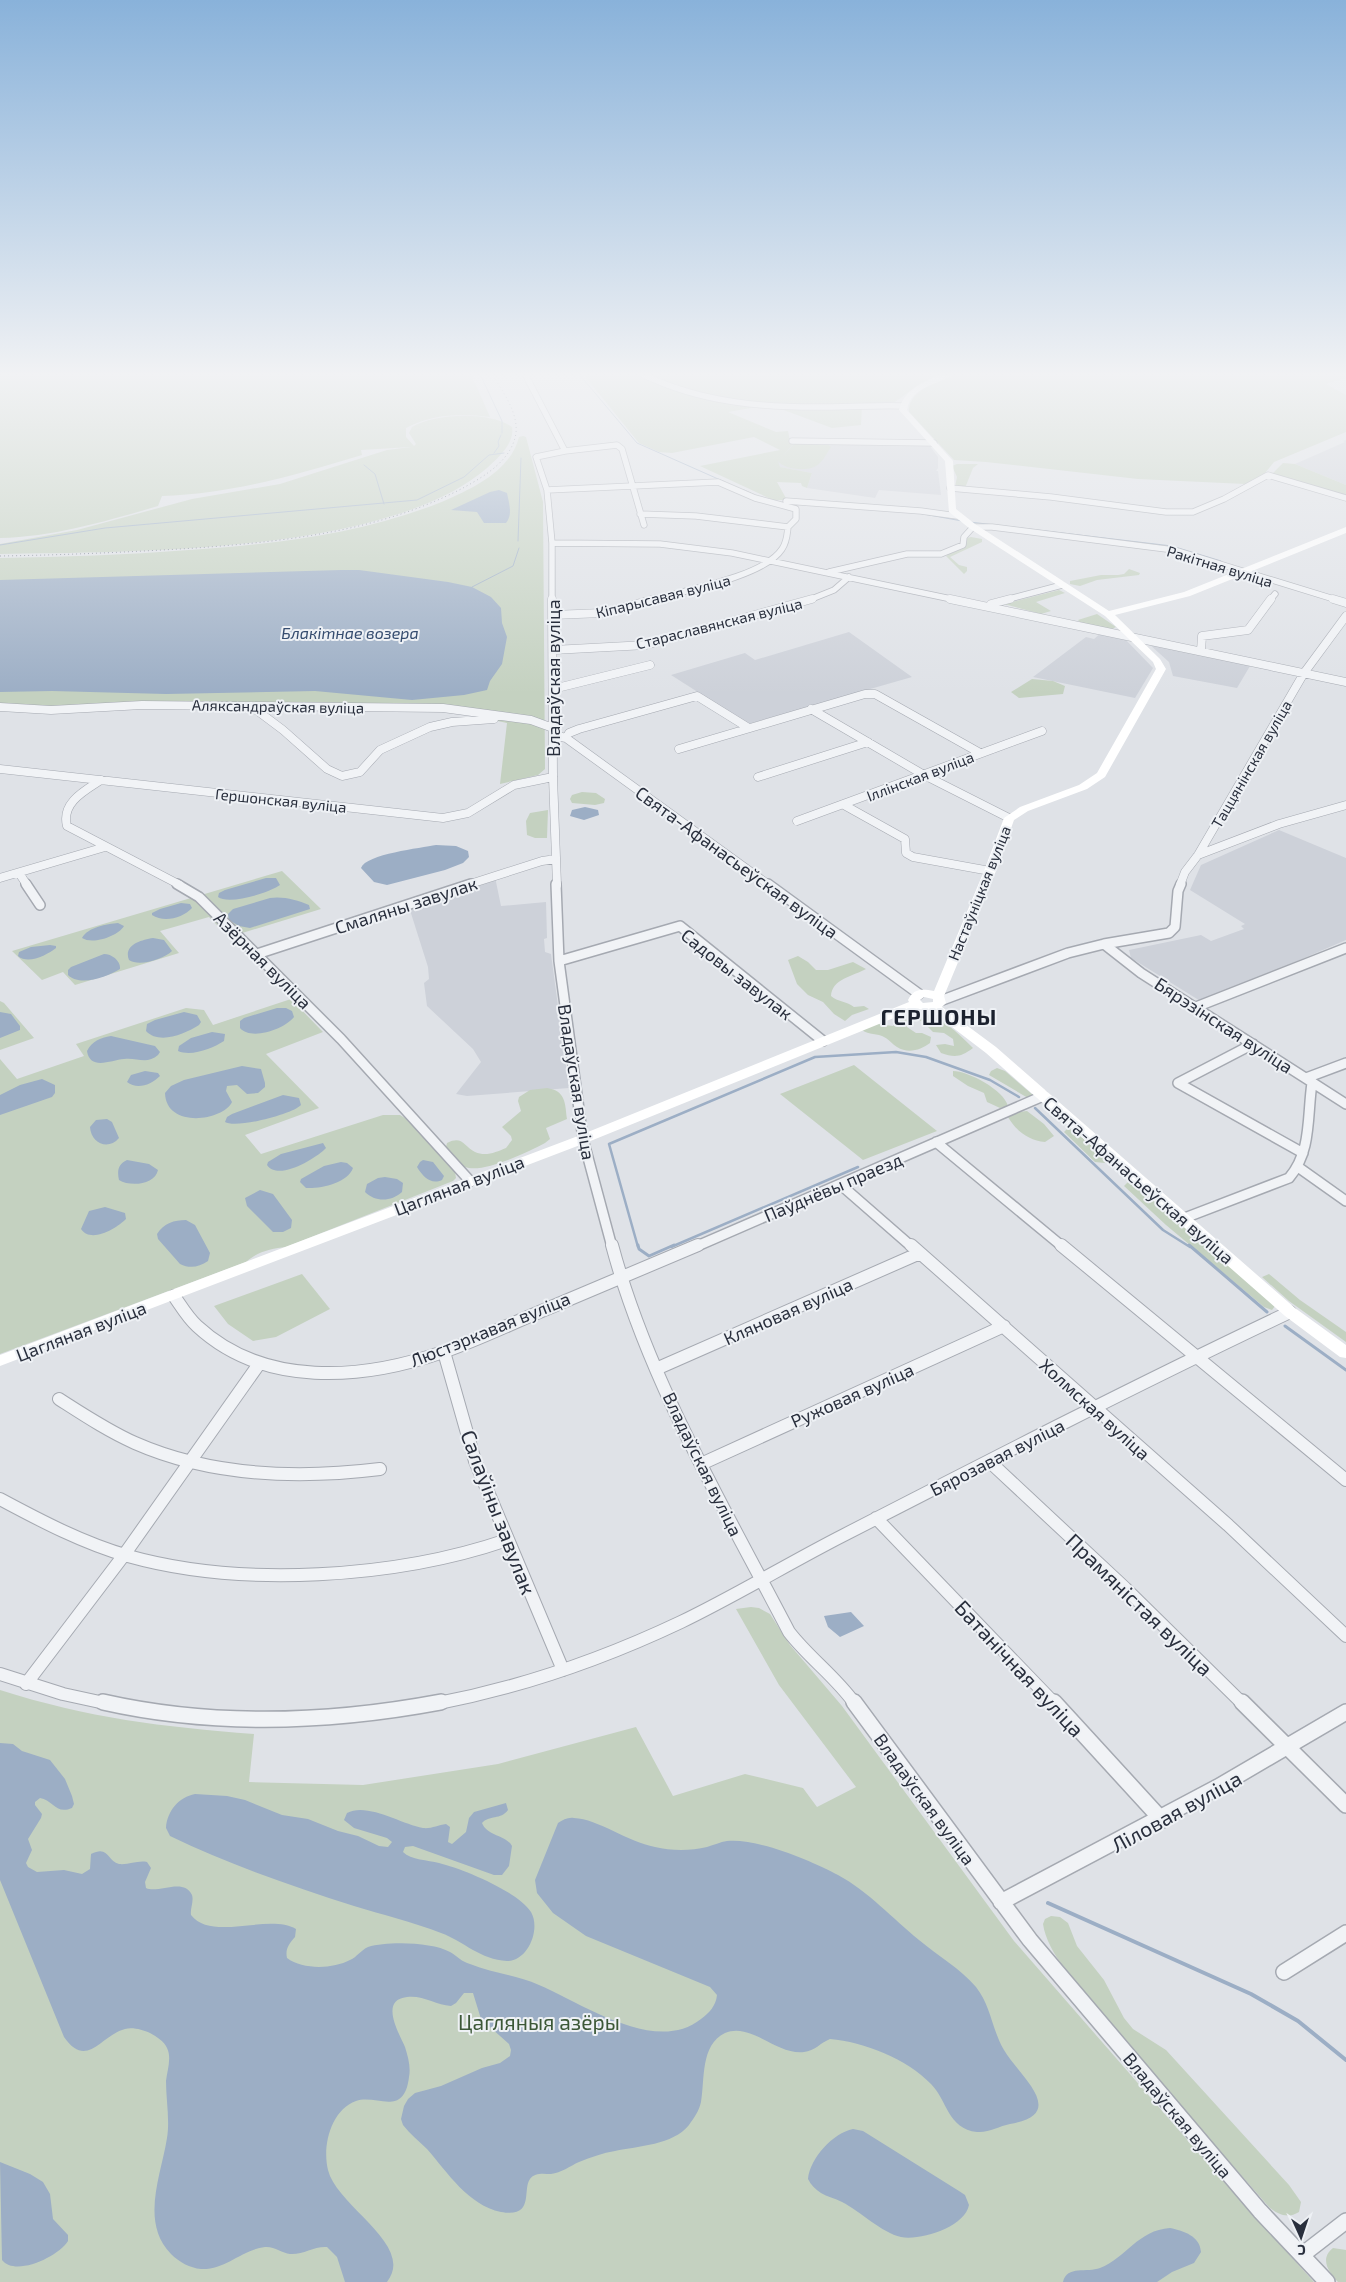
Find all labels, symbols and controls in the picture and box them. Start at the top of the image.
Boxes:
street label: Ракітная вуліца [1165,541,1275,592]
street label: Кіпарысавая вуліца [594,571,732,622]
street label: Стараславянская вуліца [634,594,804,653]
street label: Владаўская вуліца [542,599,564,757]
water label: Блакітнае возера [281,623,419,642]
street label: Аляксандраўская вуліца [192,695,364,718]
street label: Таццянінская вуліца [1207,697,1296,832]
street label: Іллінская вуліца [864,747,977,806]
street label: Свята-Афанасьеўская вуліца [631,781,843,943]
street label: Гершонская вуліца [214,784,348,817]
street label: Настаўніцкая вуліца [944,823,1015,963]
street label: Смаляны завулак [332,872,480,938]
street label: Азёрная вуліца [210,907,316,1013]
street label: Садовы завулак [677,924,797,1025]
street label: Бярэзінская вуліца [1151,972,1297,1078]
street label: Владаўская вуліца [554,1002,600,1162]
district label: ГЕРШОНЫ [881,1003,997,1029]
street label: Свята-Афанасьеўская вуліца [1039,1091,1239,1269]
street label: Паўднёвы праезд [760,1148,906,1226]
street label: Цагляная вуліца [391,1150,527,1220]
street label: Кляновая вуліца [720,1273,856,1349]
street label: Люстэркавая вуліца [407,1287,573,1371]
street label: Цагляная вуліца [13,1296,149,1366]
street label: Холмская вуліца [1035,1354,1155,1464]
street label: Ружовая вуліца [787,1358,917,1432]
street label: Владаўская вуліца [659,1388,747,1540]
street label: Бярозавая вуліца [926,1414,1068,1500]
street label: Салаўіны завулак [455,1426,542,1598]
street label: Прамяністая вуліца [1061,1528,1218,1681]
street label: Батанічная вуліца [950,1594,1090,1742]
street label: Владаўская вуліца [870,1729,980,1869]
street label: Ліловая вуліца [1106,1765,1246,1858]
park label: Цагляныя азёры [458,2009,620,2034]
street label: Владаўская вуліца [1119,2048,1237,2182]
north arrow [1276,2212,1326,2262]
text: С [1297,2242,1306,2259]

